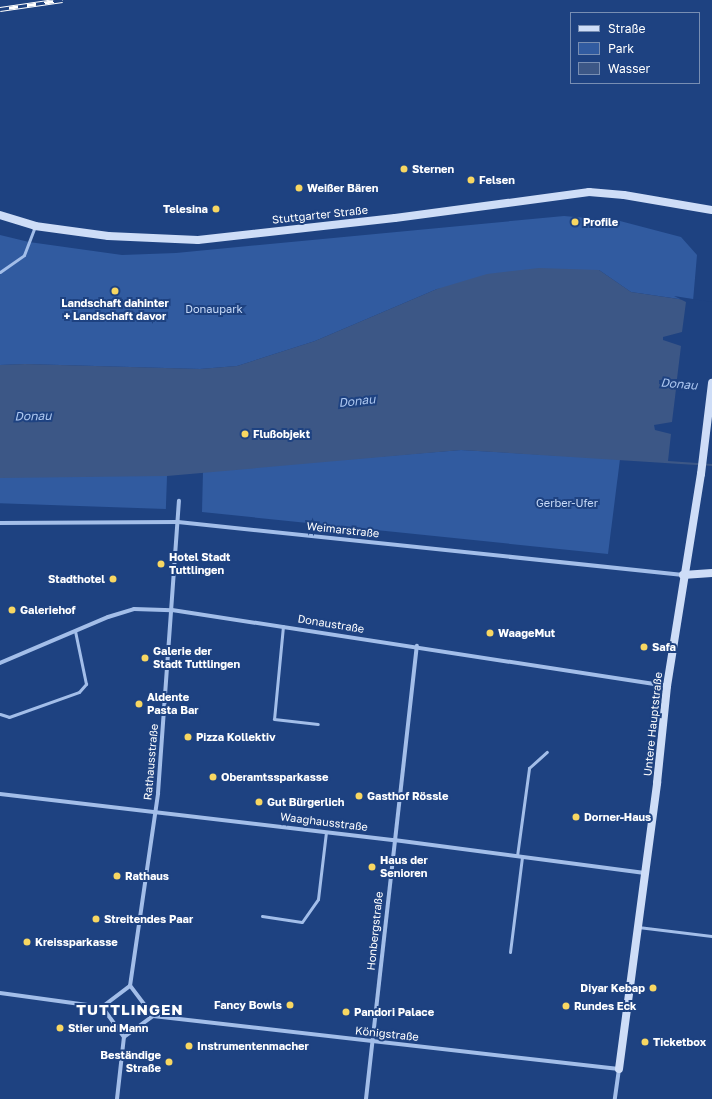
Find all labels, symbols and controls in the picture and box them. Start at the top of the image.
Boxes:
legend [570,12,700,84]
text: Straße [608,21,646,36]
text: Park [608,41,634,56]
text: Wasser [608,61,650,76]
place label: Sternen [412,162,454,176]
marker: Sternen [399,164,409,174]
place label: Felsen [479,173,515,187]
marker: Felsen [466,175,476,185]
place label: Weißer Bären [307,181,378,195]
marker: Weißer Bären [294,183,304,193]
place label: Telesina [163,202,208,216]
street label: Stuttgarter Straße [271,203,369,227]
marker: Telesina [211,204,221,214]
place label: Profile [583,215,618,229]
marker: Profile [570,217,580,227]
marker: Landschaft dahinter + Landschaft davor [110,286,120,296]
place label: Landschaft dahinter + Landschaft davor [61,297,169,323]
park label: Donaupark [185,302,243,316]
water label: Donau [660,375,698,393]
water label: Donau [338,392,376,410]
water label: Donau [14,408,52,424]
place label: Flußobjekt [253,427,310,441]
marker: Flußobjekt [240,429,250,439]
park label: Gerber-Ufer [536,496,598,510]
street label: Weimarstraße [306,520,380,540]
place label: Hotel Stadt Tuttlingen [169,551,230,577]
marker: Hotel Stadt Tuttlingen [156,559,166,569]
place label: Stadthotel [48,572,105,586]
marker: Stadthotel [108,574,118,584]
place label: Galeriehof [20,603,76,617]
marker: Galeriehof [7,605,17,615]
street label: Donaustraße [297,612,365,636]
place label: WaageMut [498,626,555,640]
marker: WaageMut [485,628,495,638]
place label: Safa [652,640,676,654]
marker: Safa [639,642,649,652]
place label: Galerie der Stadt Tuttlingen [153,645,240,671]
marker: Galerie der Stadt Tuttlingen [140,653,150,663]
street label: Untere Hauptstraße [641,671,665,777]
place label: Aldente Pasta Bar [147,691,199,717]
marker: Aldente Pasta Bar [134,699,144,709]
street label: Rathausstraße [141,723,161,801]
place label: Pizza Kollektiv [196,730,276,744]
marker: Pizza Kollektiv [183,732,193,742]
place label: Oberamtssparkasse [221,770,328,784]
marker: Oberamtssparkasse [208,772,218,782]
place label: Gasthof Rössle [367,789,448,803]
marker: Gasthof Rössle [354,791,364,801]
place label: Gut Bürgerlich [267,795,344,809]
marker: Gut Bürgerlich [254,797,264,807]
street label: Waaghausstraße [279,810,369,834]
place label: Dorner-Haus [584,810,651,824]
marker: Dorner-Haus [571,812,581,822]
place label: Haus der Senioren [380,854,428,880]
marker: Haus der Senioren [367,862,377,872]
place label: Rathaus [125,869,169,883]
marker: Rathaus [112,871,122,881]
street label: Honbergstraße [364,891,386,971]
place label: Streitendes Paar [104,912,193,926]
marker: Streitendes Paar [91,914,101,924]
place label: Kreissparkasse [35,935,118,949]
marker: Kreissparkasse [22,937,32,947]
place label: Diyar Kebap [580,981,645,995]
marker: Diyar Kebap [648,983,658,993]
place label: Fancy Bowls [214,998,282,1012]
place label: Rundes Eck [574,999,636,1013]
marker: Fancy Bowls [285,1000,295,1010]
district label: TUTTLINGEN [76,1001,184,1019]
marker: Rundes Eck [561,1001,571,1011]
place label: Pandori Palace [354,1005,434,1019]
marker: Pandori Palace [341,1007,351,1017]
place label: Stier und Mann [68,1021,148,1035]
marker: Stier und Mann [55,1023,65,1033]
street label: Königstraße [355,1024,419,1044]
place label: Ticketbox [653,1035,706,1049]
marker: Ticketbox [640,1037,650,1047]
place label: Instrumentenmacher [197,1039,309,1053]
marker: Instrumentenmacher [184,1041,194,1051]
place label: Beständige Straße [100,1049,161,1075]
marker: Beständige Straße [164,1057,174,1067]

